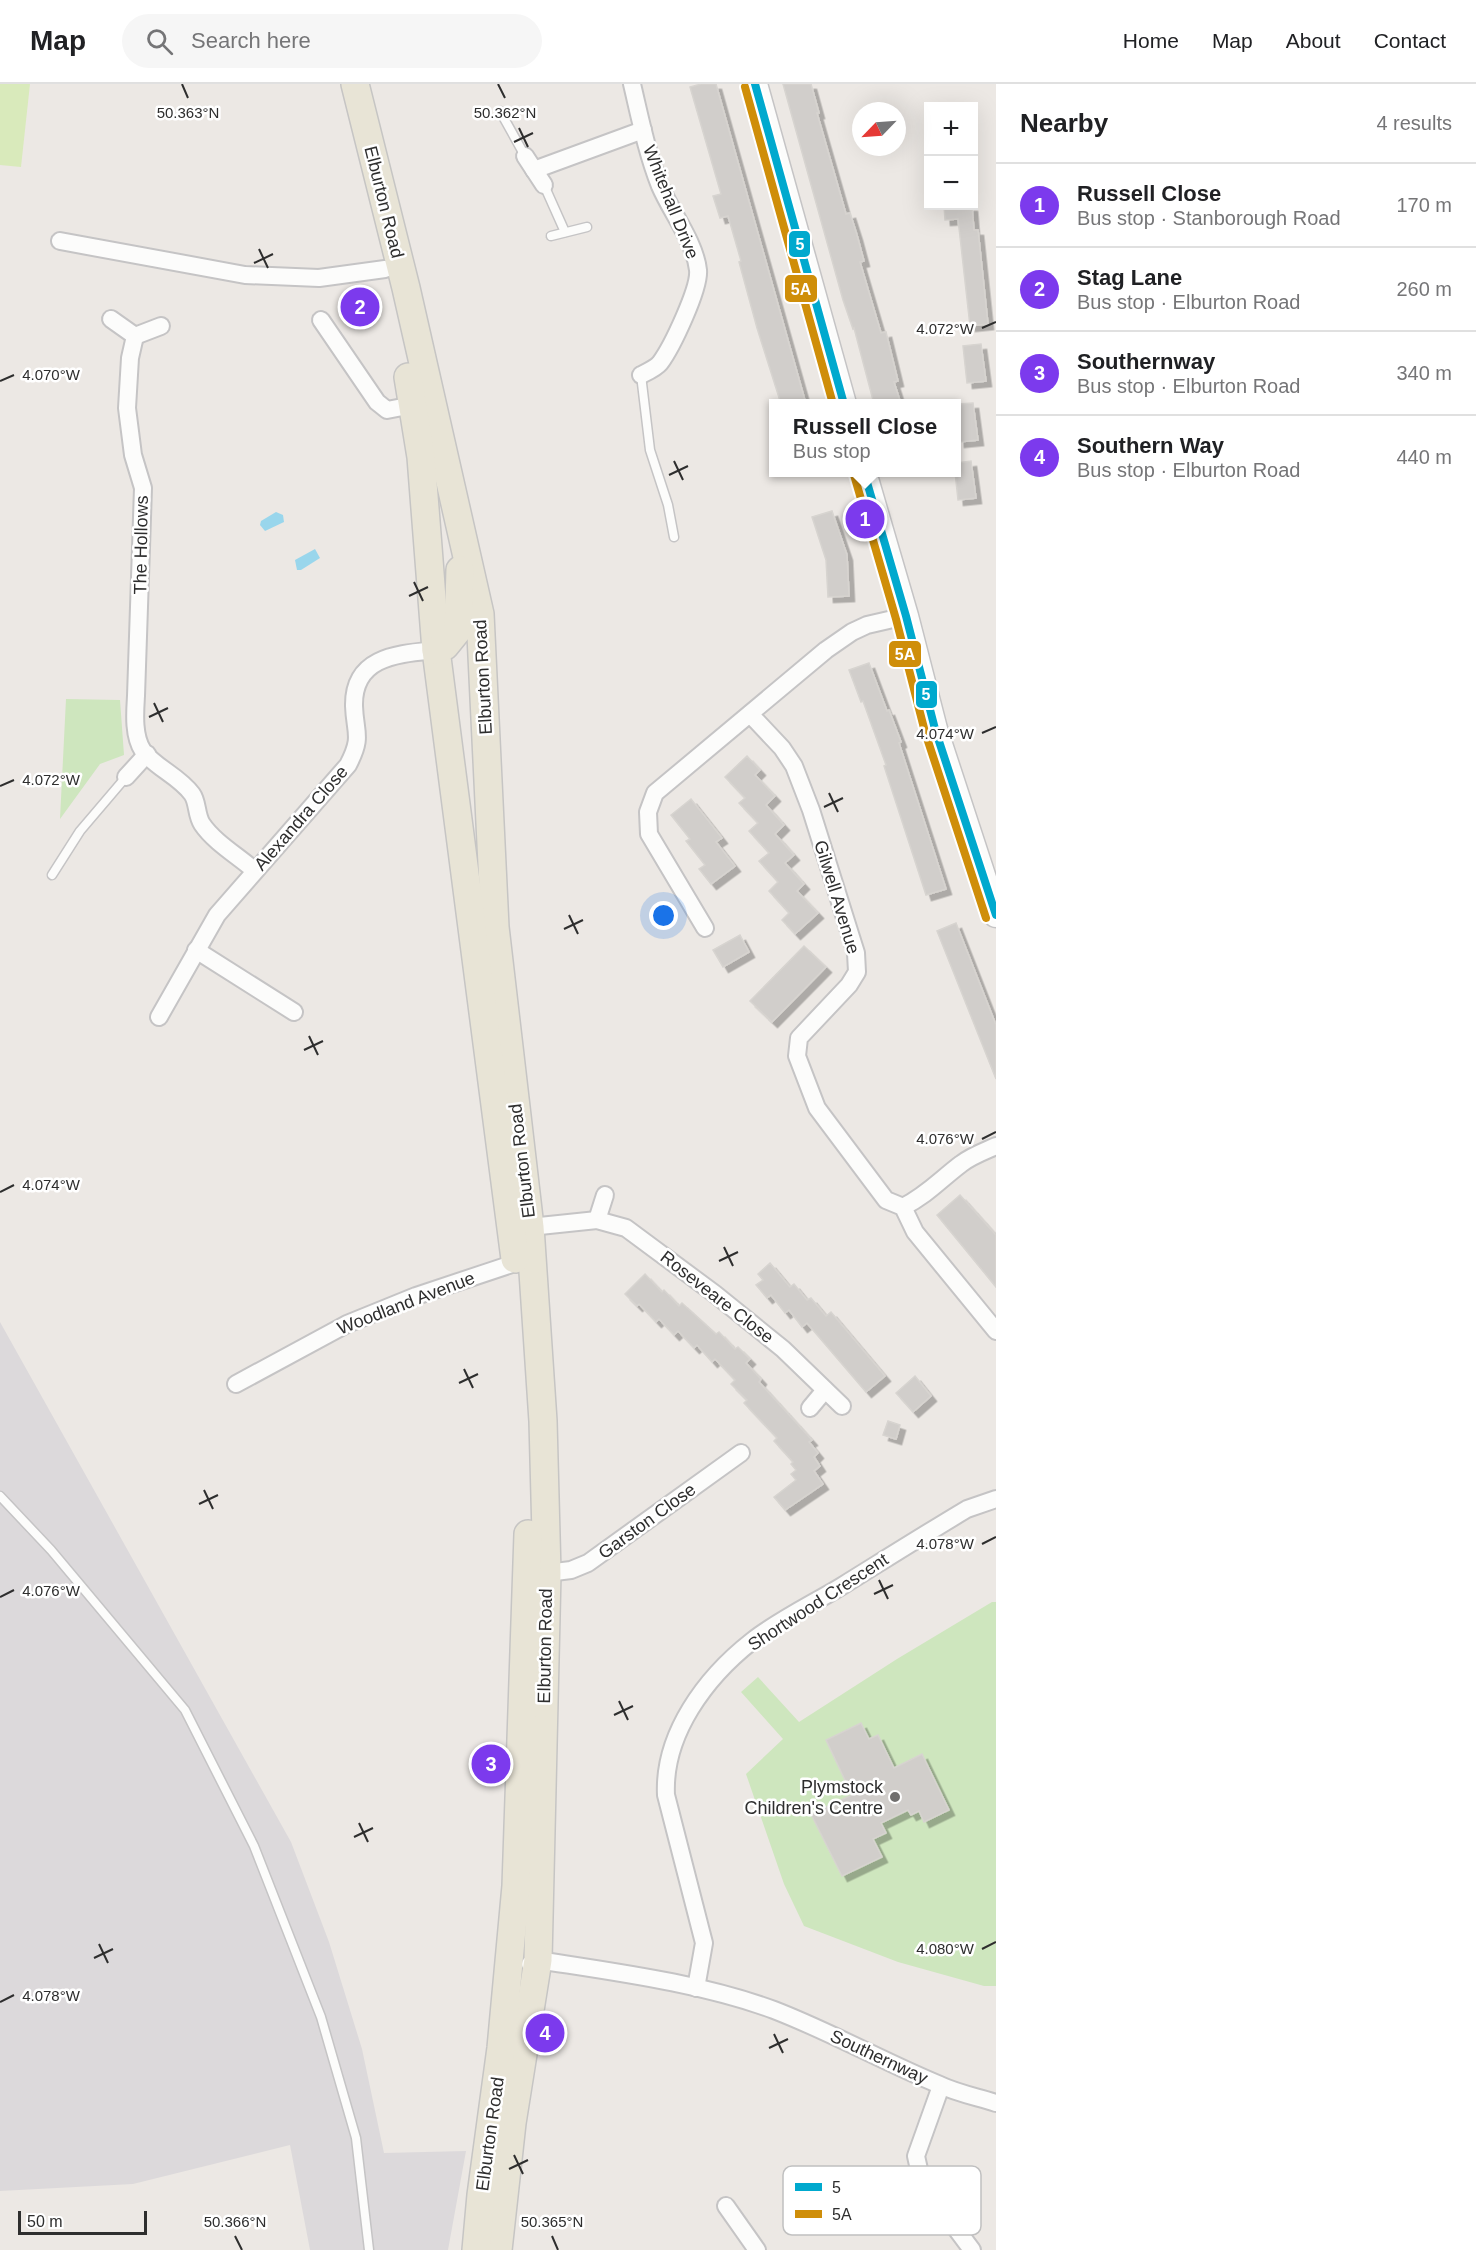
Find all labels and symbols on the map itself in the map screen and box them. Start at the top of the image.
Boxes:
north arrow [852,102,906,156]
text: 50.363°N [157,104,219,121]
text: 50.362°N [474,104,536,121]
street label: Whitehall Drive [639,142,703,262]
street label: Elburton Road [360,144,408,260]
line badge: 5 [788,230,811,258]
text: 5 [796,236,805,253]
line badge: 5A [784,274,818,303]
text: 5A [791,281,812,298]
pin: 2 [340,284,380,330]
text: 4.072°W [916,320,975,337]
text: 4.070°W [22,366,81,383]
street label: The Hollows [130,495,152,595]
pin: 1 [846,496,884,542]
street label: Elburton Road [470,619,496,735]
line badge: 5A [888,640,922,668]
text: 5A [895,646,916,663]
line badge: 5 [915,680,938,709]
text: 5 [922,686,931,703]
text: 4.074°W [916,725,975,742]
street label: Alexandra Close [250,762,352,874]
text: 4.072°W [22,771,81,788]
street label: Gilwell Avenue [810,838,864,956]
your location [649,901,678,930]
street label: Elburton Road [505,1103,539,1219]
text: 4.076°W [916,1130,975,1147]
text: 4.074°W [22,1176,81,1193]
street label: Roseveare Close [656,1247,778,1347]
street label: Woodland Avenue [335,1268,477,1338]
street label: Garston Close [595,1479,699,1563]
text: 4.078°W [916,1535,975,1552]
street label: Shortwood Crescent [744,1549,892,1655]
text: 4.076°W [22,1582,81,1599]
street label: Elburton Road [534,1588,556,1704]
pin: 3 [472,1742,510,1786]
place label: Plymstock Children's Centre [745,1777,884,1818]
marker: Plymstock Children's Centre [888,1790,902,1804]
text: 4.080°W [916,1940,975,1957]
text: 4.078°W [22,1987,81,2004]
pin: 4 [526,2010,564,2056]
street label: Southernway [827,2026,931,2088]
street label: Elburton Road [472,2076,508,2192]
legend [783,2166,981,2235]
text: 5 [832,2179,841,2196]
text: 5A [832,2206,852,2223]
scale bar [18,2208,147,2236]
text: 50.366°N [204,2213,266,2230]
text: 50.365°N [521,2213,583,2230]

